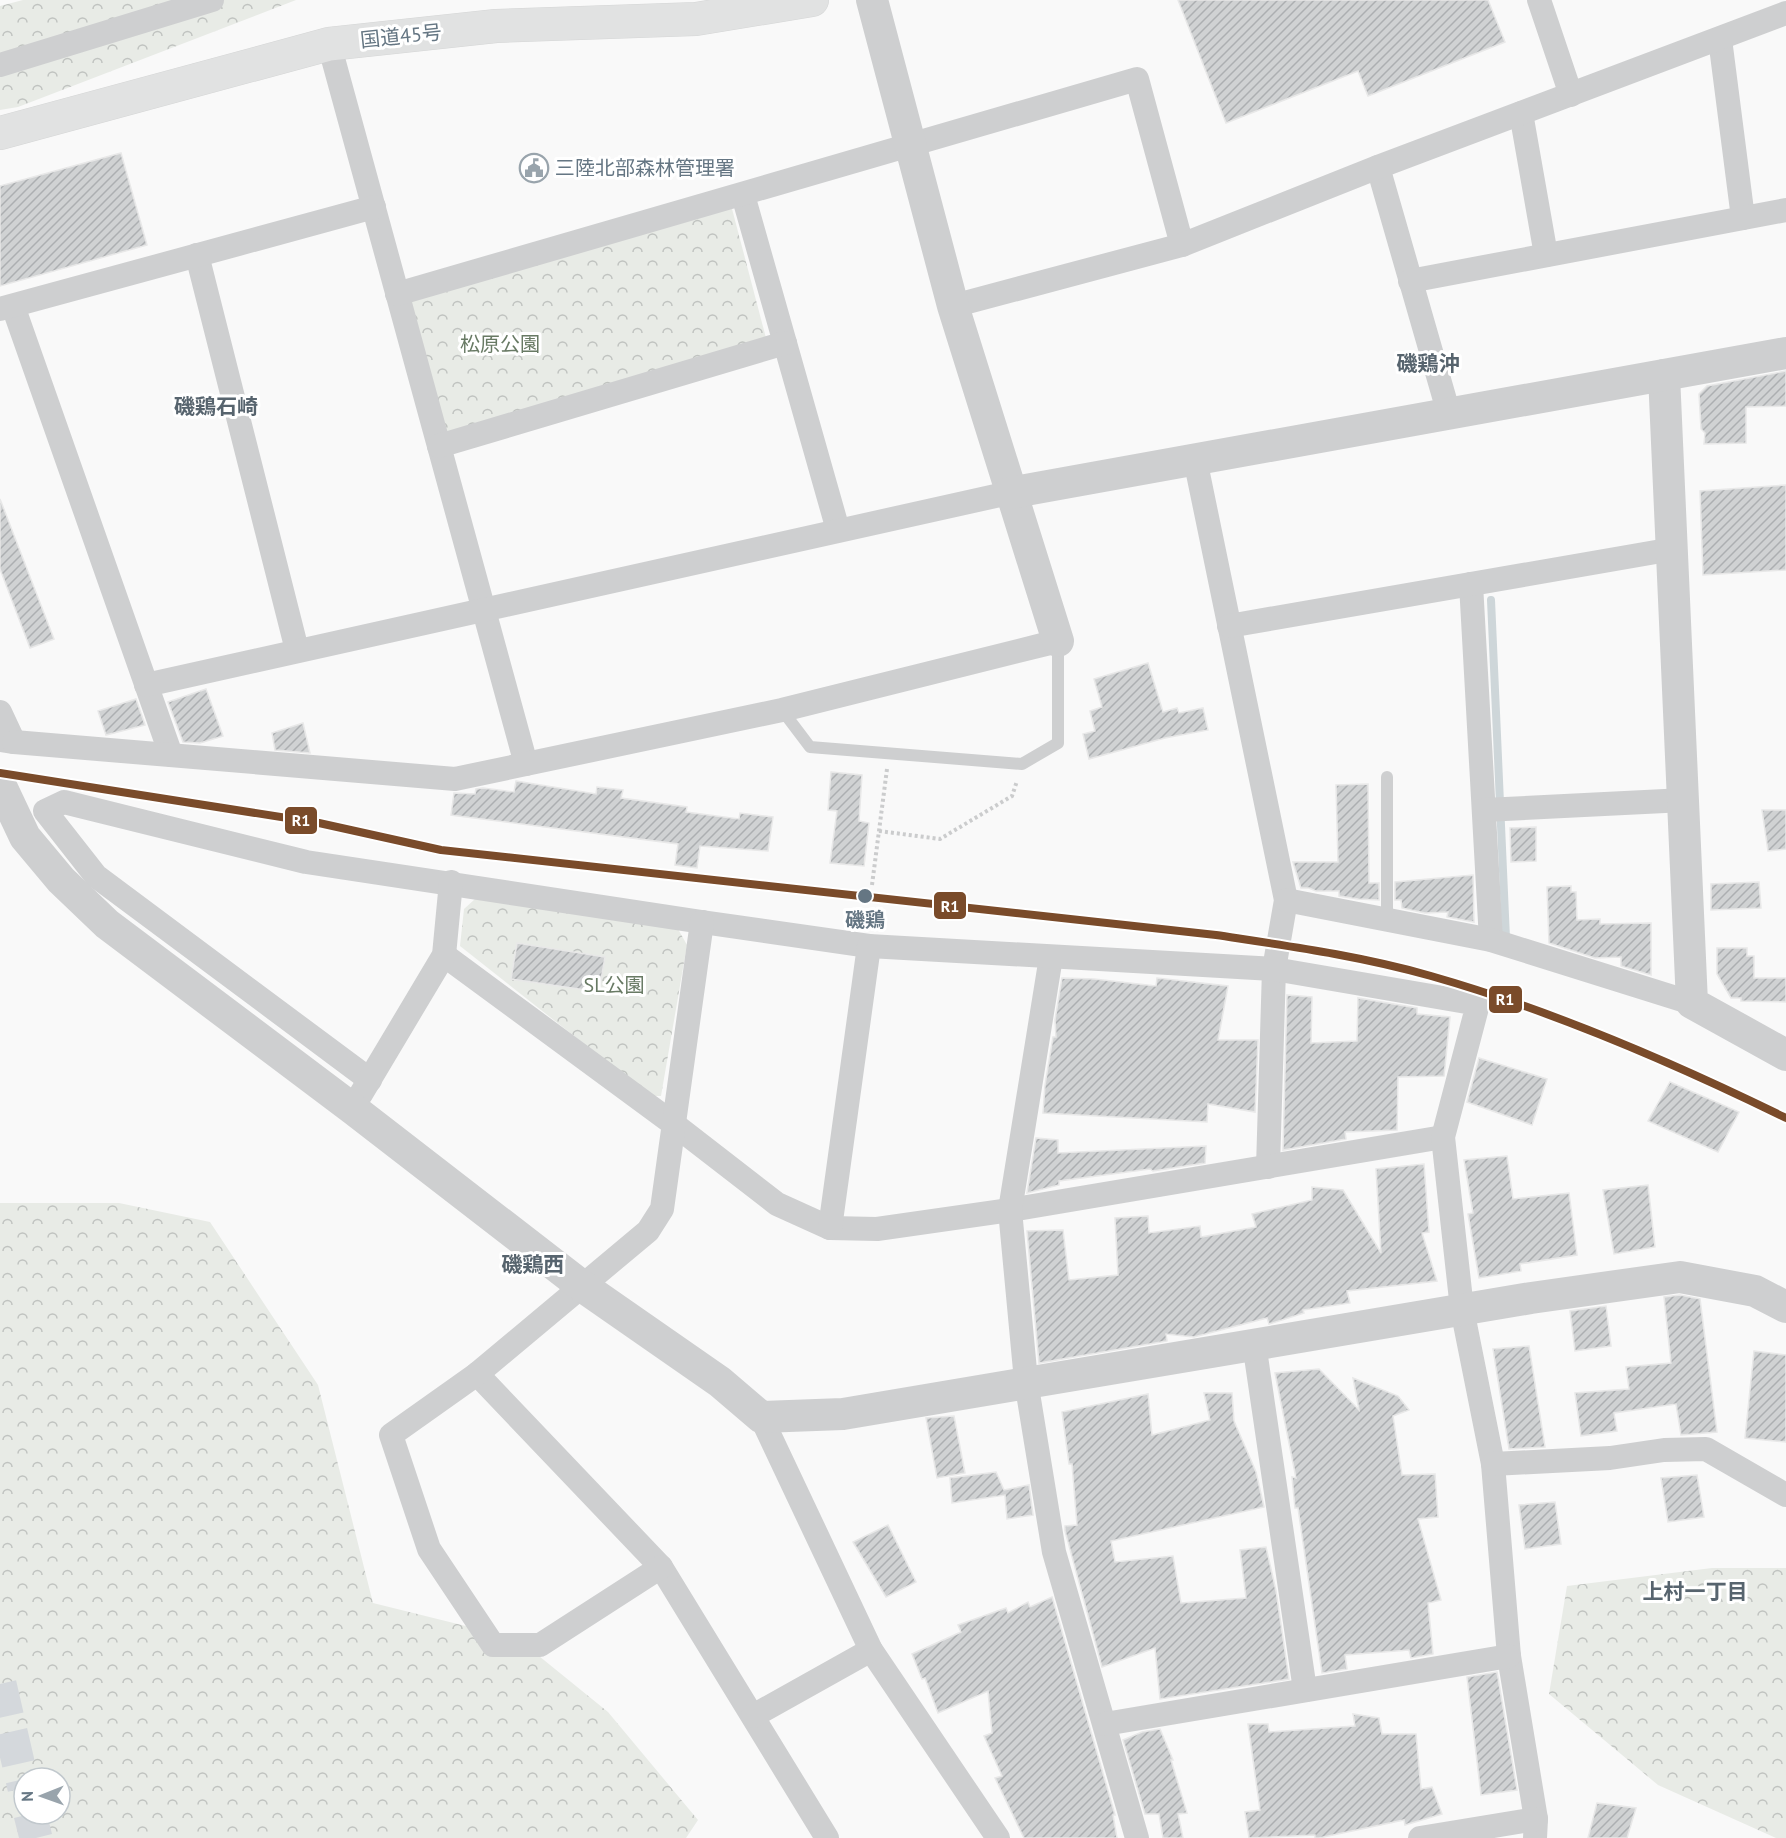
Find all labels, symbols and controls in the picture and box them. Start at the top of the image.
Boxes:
street label: 国道45号 [359,19,443,53]
public building icon: 三陸北部森林管理署 [518,152,550,184]
place label: 三陸北部森林管理署 [555,155,735,181]
park label: 松原公園 [460,331,540,357]
district label: 磯鶏沖 [1397,350,1460,377]
district label: 磯鶏石崎 [174,393,258,420]
line badge: R1 [284,806,318,835]
text: R1 [292,810,310,830]
marker: 磯鶏 [856,887,874,905]
line badge: R1 [933,891,967,920]
text: R1 [941,896,959,916]
place label: 磯鶏 [845,907,885,933]
park label: SL公園 [584,972,644,998]
line badge: R1 [1488,985,1523,1014]
text: R1 [1496,989,1514,1009]
district label: 磯鶏西 [502,1251,565,1278]
district label: 上村一丁目 [1643,1578,1748,1605]
north arrow [12,1766,72,1826]
text: N [17,1791,37,1802]

